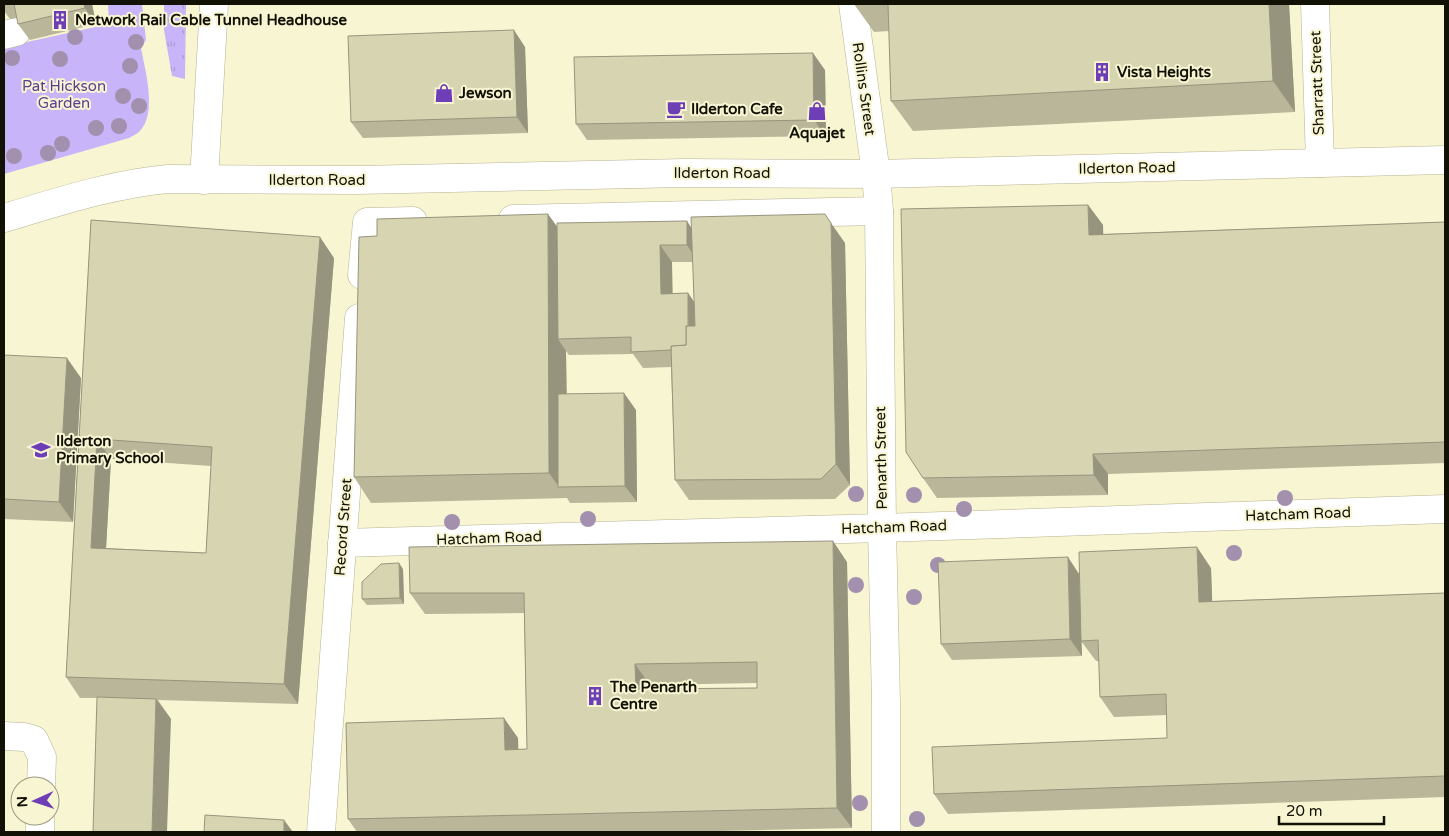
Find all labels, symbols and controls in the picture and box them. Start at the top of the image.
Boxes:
building icon: Network Rail Cable Tunnel Headhouse [49,9,71,31]
place label: Network Rail Cable Tunnel Headhouse [75,11,347,29]
street label: Sharratt Street [1306,30,1328,136]
street label: Rollins Street [849,41,879,137]
building icon: Vista Heights [1091,61,1113,83]
place label: Vista Heights [1117,63,1211,82]
park label: Pat Hickson Garden [22,77,106,112]
shop icon: Jewson [433,82,455,104]
place label: Jewson [458,84,512,102]
cafe icon: Ilderton Cafe [665,98,687,120]
place label: Ilderton Cafe [691,100,783,118]
shop icon: Aquajet [806,100,828,122]
place label: Aquajet [789,124,845,143]
street label: Ilderton Road [1078,158,1176,178]
street label: Ilderton Road [673,164,771,182]
street label: Ilderton Road [268,171,366,189]
street label: Penarth Street [871,406,891,510]
place label: Ilderton Primary School [56,432,164,468]
school or university icon: Ilderton Primary School [30,439,52,461]
street label: Record Street [331,477,355,577]
street label: Hatcham Road [1245,503,1351,525]
street label: Hatcham Road [841,516,947,538]
street label: Hatcham Road [436,527,542,549]
place label: The Penarth Centre [609,678,697,713]
building icon: The Penarth Centre [584,685,606,707]
north arrow [10,776,60,826]
scale bar [1279,794,1384,826]
text: N [14,796,31,808]
text: 20 m [1286,802,1323,820]

